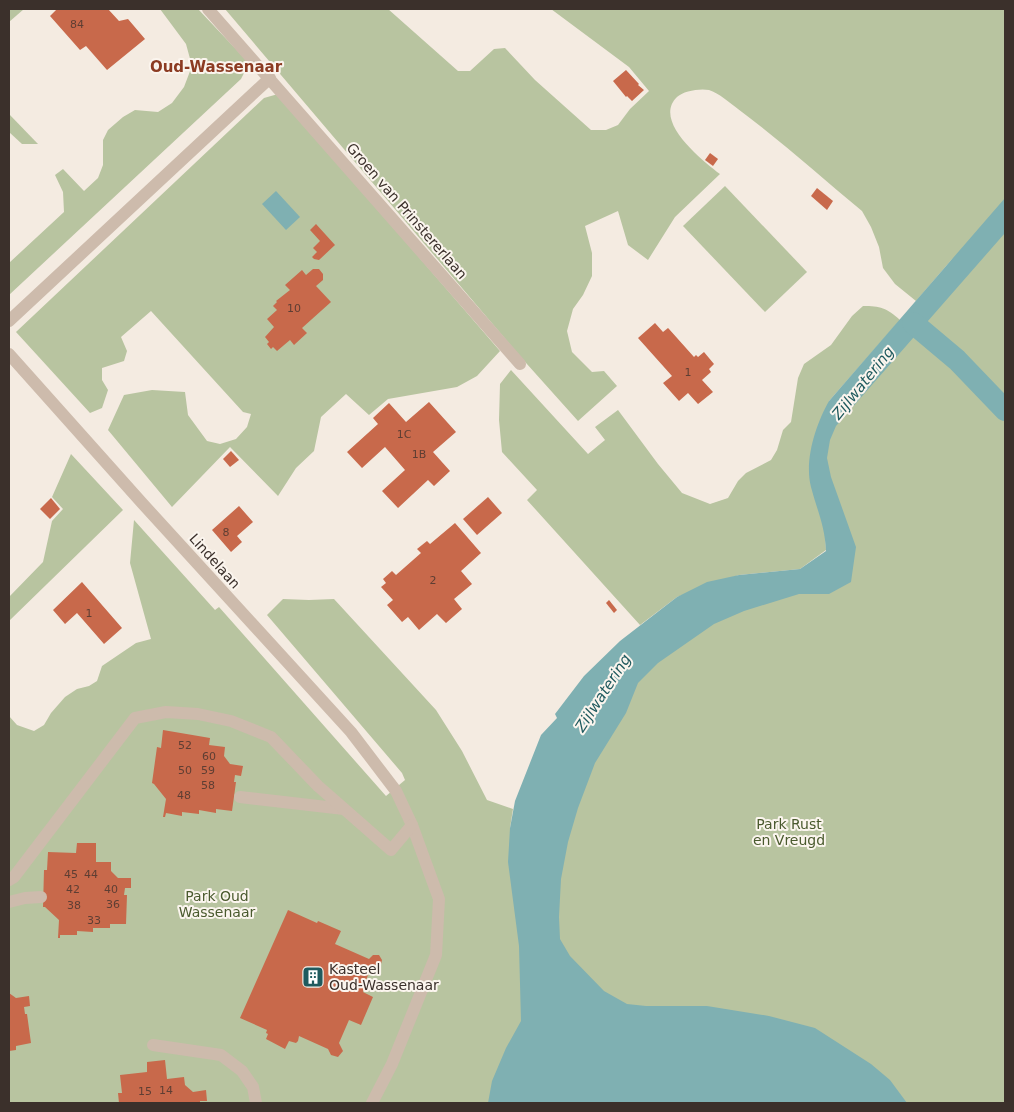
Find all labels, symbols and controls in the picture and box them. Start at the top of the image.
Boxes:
house number: 84 [70,18,84,31]
district label: Oud-Wassenaar [150,58,283,76]
street label: Groen van Prinstererlaan [344,140,470,282]
house number: 10 [287,302,301,315]
water label: Zijlwatering [827,343,898,424]
house number: 1 [685,366,692,379]
house number: 1C [397,428,412,441]
house number: 1B [412,448,426,461]
house number: 8 [223,526,230,539]
street label: Lindelaan [186,530,244,592]
house number: 2 [430,574,437,587]
house number: 1 [86,607,93,620]
water label: Zijlwatering [571,651,635,736]
house number: 52 [178,739,192,752]
house number: 60 [202,750,216,763]
house number: 50 [178,764,192,777]
house number: 59 [201,764,215,777]
house number: 58 [201,779,215,792]
house number: 48 [177,789,191,802]
park label: Park Rust en Vreugd [753,816,825,848]
house number: 45 [64,868,78,881]
house number: 44 [84,868,98,881]
house number: 42 [66,883,80,896]
house number: 40 [104,883,118,896]
park label: Park Oud Wassenaar [179,888,256,920]
house number: 36 [106,898,120,911]
house number: 38 [67,899,81,912]
house number: 33 [87,914,101,927]
place label: Kasteel Oud-Wassenaar [329,961,439,993]
building icon: Kasteel Oud-Wassenaar [301,965,325,989]
house number: 14 [159,1084,173,1097]
house number: 15 [138,1085,152,1098]

